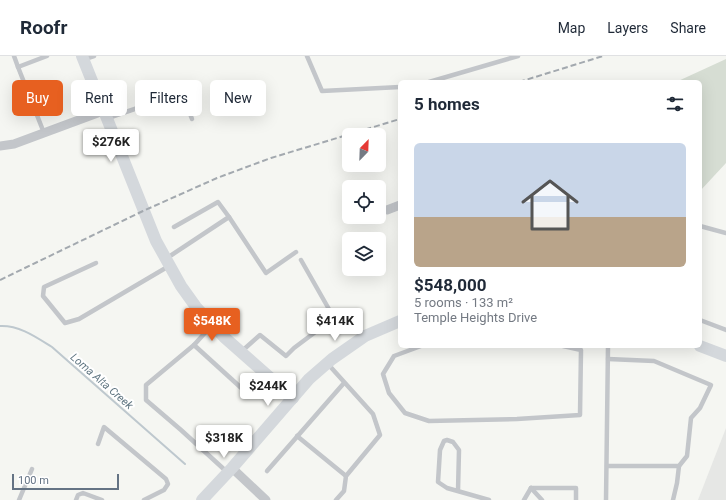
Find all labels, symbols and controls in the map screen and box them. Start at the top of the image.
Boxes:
text: Roofr [20,16,67,39]
text: Map [558,20,585,36]
text: Layers [607,20,648,36]
text: Share [670,20,706,36]
chip: Buy [12,80,63,116]
chip: Rent [71,80,127,116]
chip: Filters [135,80,202,116]
chip: New [210,80,266,116]
icon: filters [664,93,686,115]
text: 5 homes [414,94,480,114]
north arrow [342,128,386,172]
map controls [342,128,386,276]
pin: $276K [83,129,139,163]
text: $276K [92,134,130,149]
icon: home [514,169,586,241]
button: locate [342,180,386,224]
button: layers [342,232,386,276]
text: $548,000 [414,275,486,295]
text: 5 rooms · 133 m² [414,295,513,310]
pin: $548K [184,308,240,342]
pin: $414K [307,308,363,342]
text: Temple Heights Drive [414,310,537,325]
text: $548K [193,313,231,328]
text: $414K [316,313,354,328]
water label: Loma Alta Creek [68,351,136,412]
pin: $244K [240,373,296,407]
text: $244K [249,378,287,393]
pin: $318K [196,425,252,459]
text: $318K [205,430,243,445]
scale bar [12,472,119,491]
text: 100 m [18,474,49,487]

